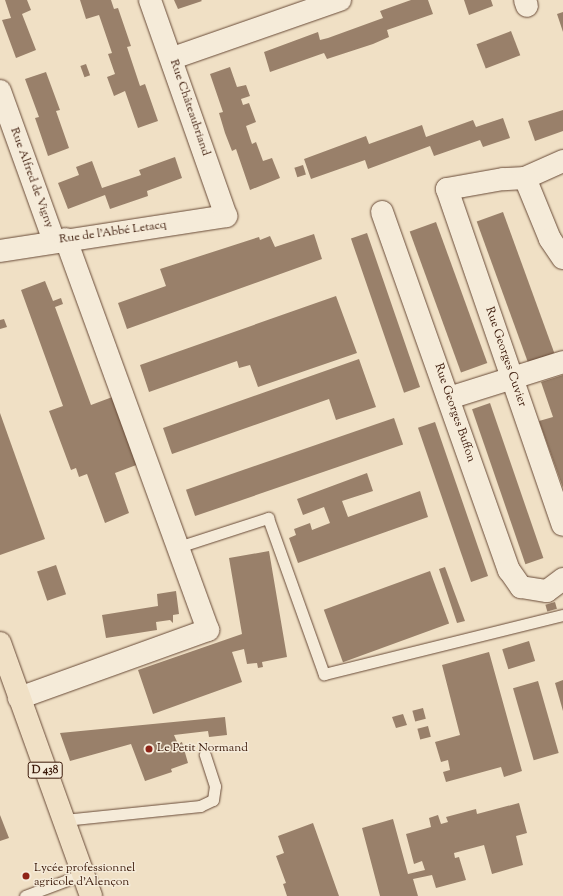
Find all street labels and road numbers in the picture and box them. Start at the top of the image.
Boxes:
street label: Rue Châteaubriand [166,58,212,158]
street label: Rue Alfred de Vigny [6,126,56,230]
street label: Rue de l'Abbé Letacq [58,218,168,248]
street label: Rue Georges Cuvier [481,305,529,409]
street label: Rue Georges Buffon [430,362,478,464]
road number: D 438 [27,761,63,779]

